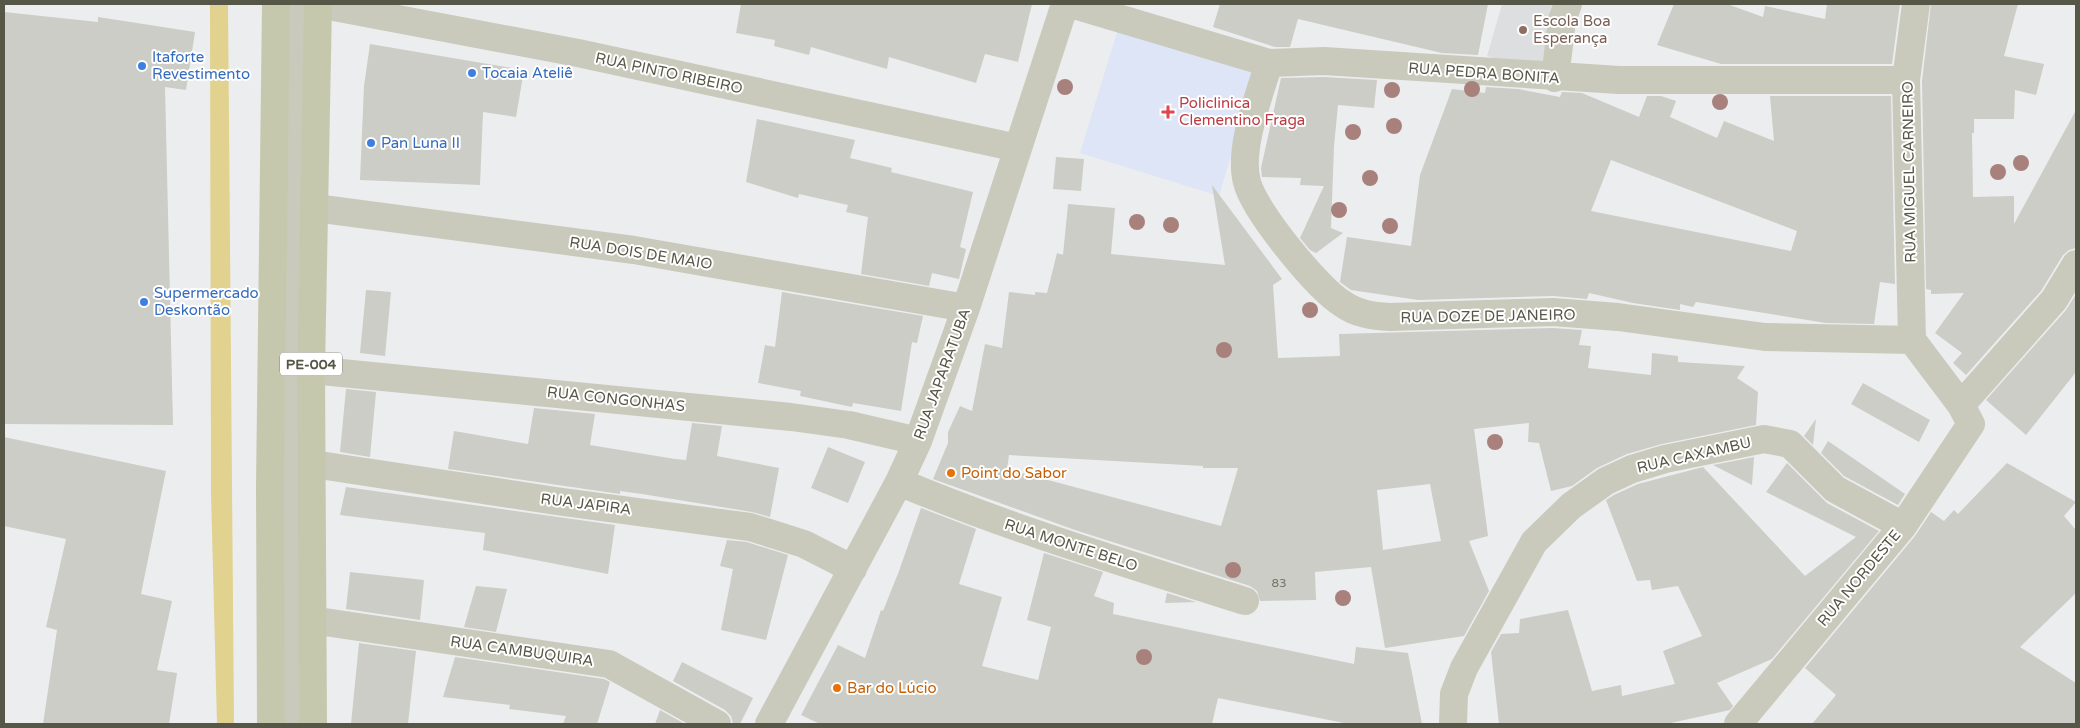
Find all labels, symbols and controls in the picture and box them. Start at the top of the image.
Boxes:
place label: Escola Boa Esperança [1533,12,1611,47]
marker: Escola Boa Esperança [1517,24,1529,36]
place label: Itaforte Revestimento [152,48,250,83]
street label: RUA PINTO RIBEIRO [594,49,744,97]
street label: RUA PEDRA BONITA [1408,59,1560,87]
marker: Itaforte Revestimento [136,60,148,72]
place label: Tocaia Ateliê [482,64,573,82]
marker: Tocaia Ateliê [466,67,478,79]
street label: RUA MIGUEL CARNEIRO [1898,81,1920,263]
place label: Policlinica Clementino Fraga [1179,94,1305,129]
marker: Policlinica Clementino Fraga [1161,105,1175,119]
place label: Pan Luna II [381,134,460,152]
marker: Pan Luna II [365,137,377,149]
street label: RUA DOIS DE MAIO [568,233,714,273]
place label: Supermercado Deskontão [154,284,259,319]
marker: Supermercado Deskontão [138,296,150,308]
street label: RUA DOZE DE JANEIRO [1400,305,1576,327]
street label: RUA JAPARATUBA [910,306,974,442]
road number: PE-004 [280,352,342,376]
street label: RUA CONGONHAS [546,383,686,415]
street label: RUA CAXAMBU [1635,433,1753,477]
place label: Point do Sabor [961,464,1067,482]
marker: Point do Sabor [945,467,957,479]
street label: RUA JAPIRA [540,490,632,518]
street label: RUA MONTE BELO [1002,515,1140,575]
street label: RUA NORDESTE [1814,526,1904,630]
house number: 83 [1271,576,1287,590]
street label: RUA CAMBUQUIRA [449,632,595,670]
place label: Bar do Lúcio [847,679,937,697]
marker: Bar do Lúcio [831,682,843,694]

